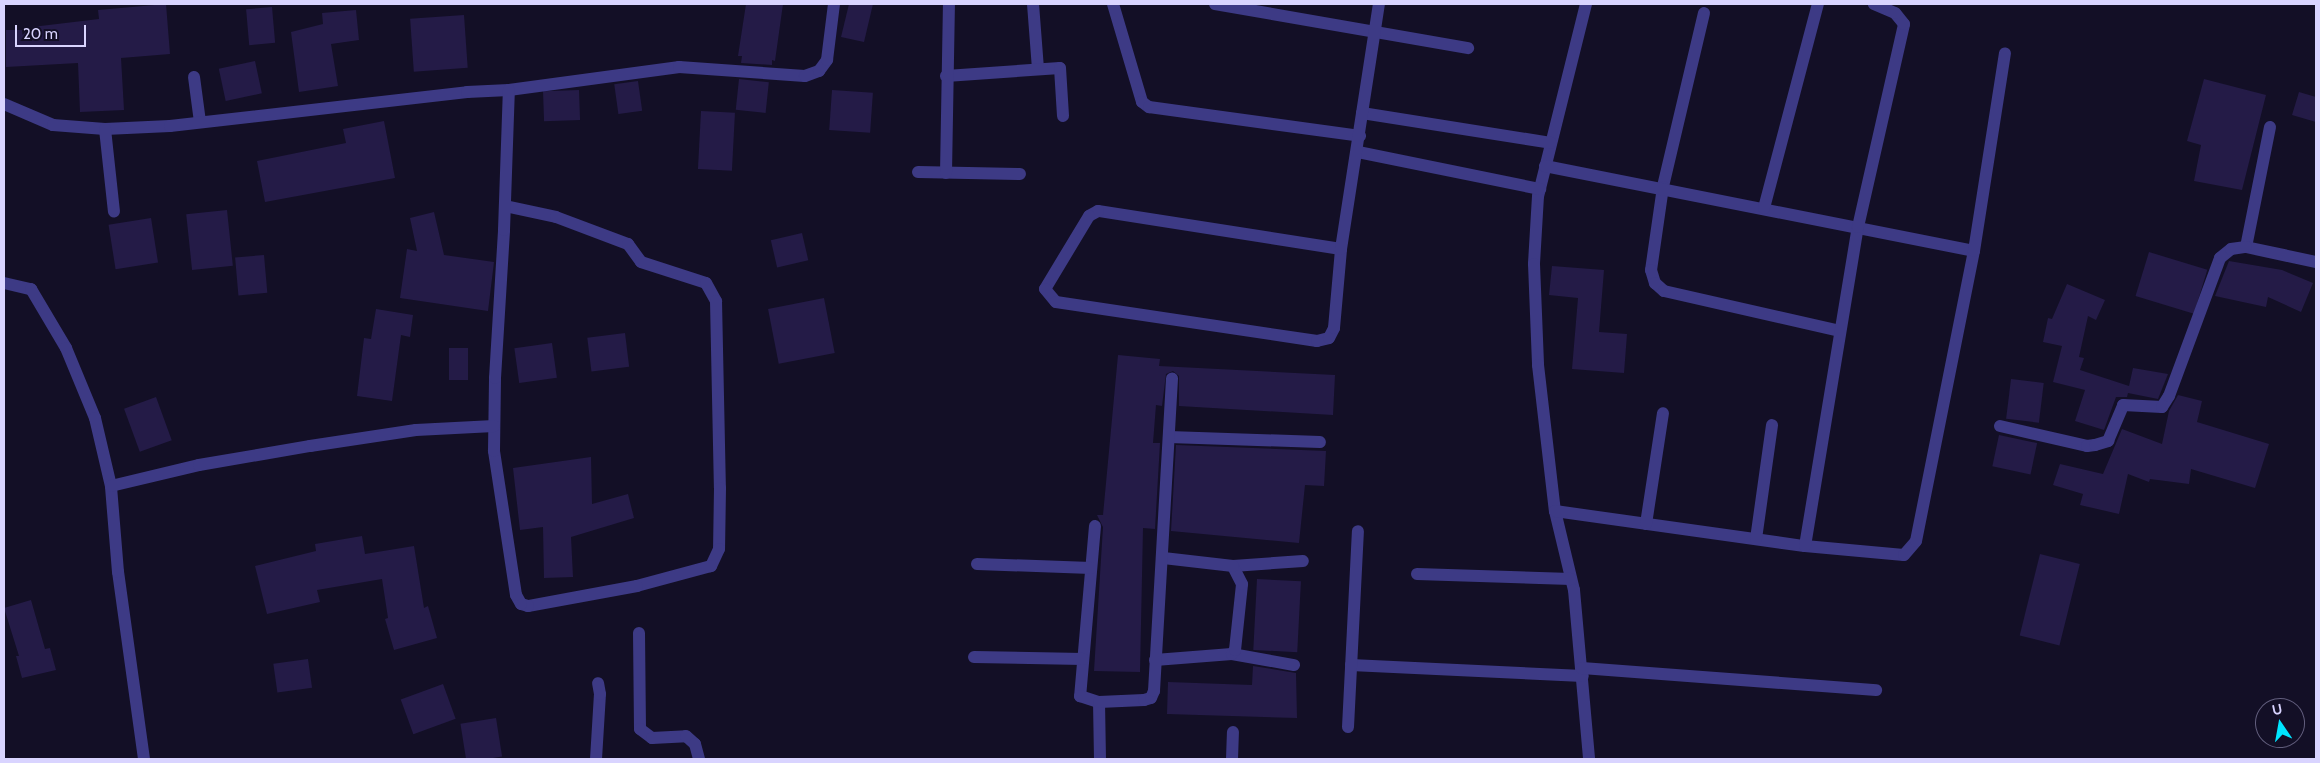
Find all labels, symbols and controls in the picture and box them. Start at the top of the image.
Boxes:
scale bar [18,15,89,47]
text: 20 m [23,25,58,43]
north arrow [2255,698,2305,748]
text: U [2270,699,2284,719]

